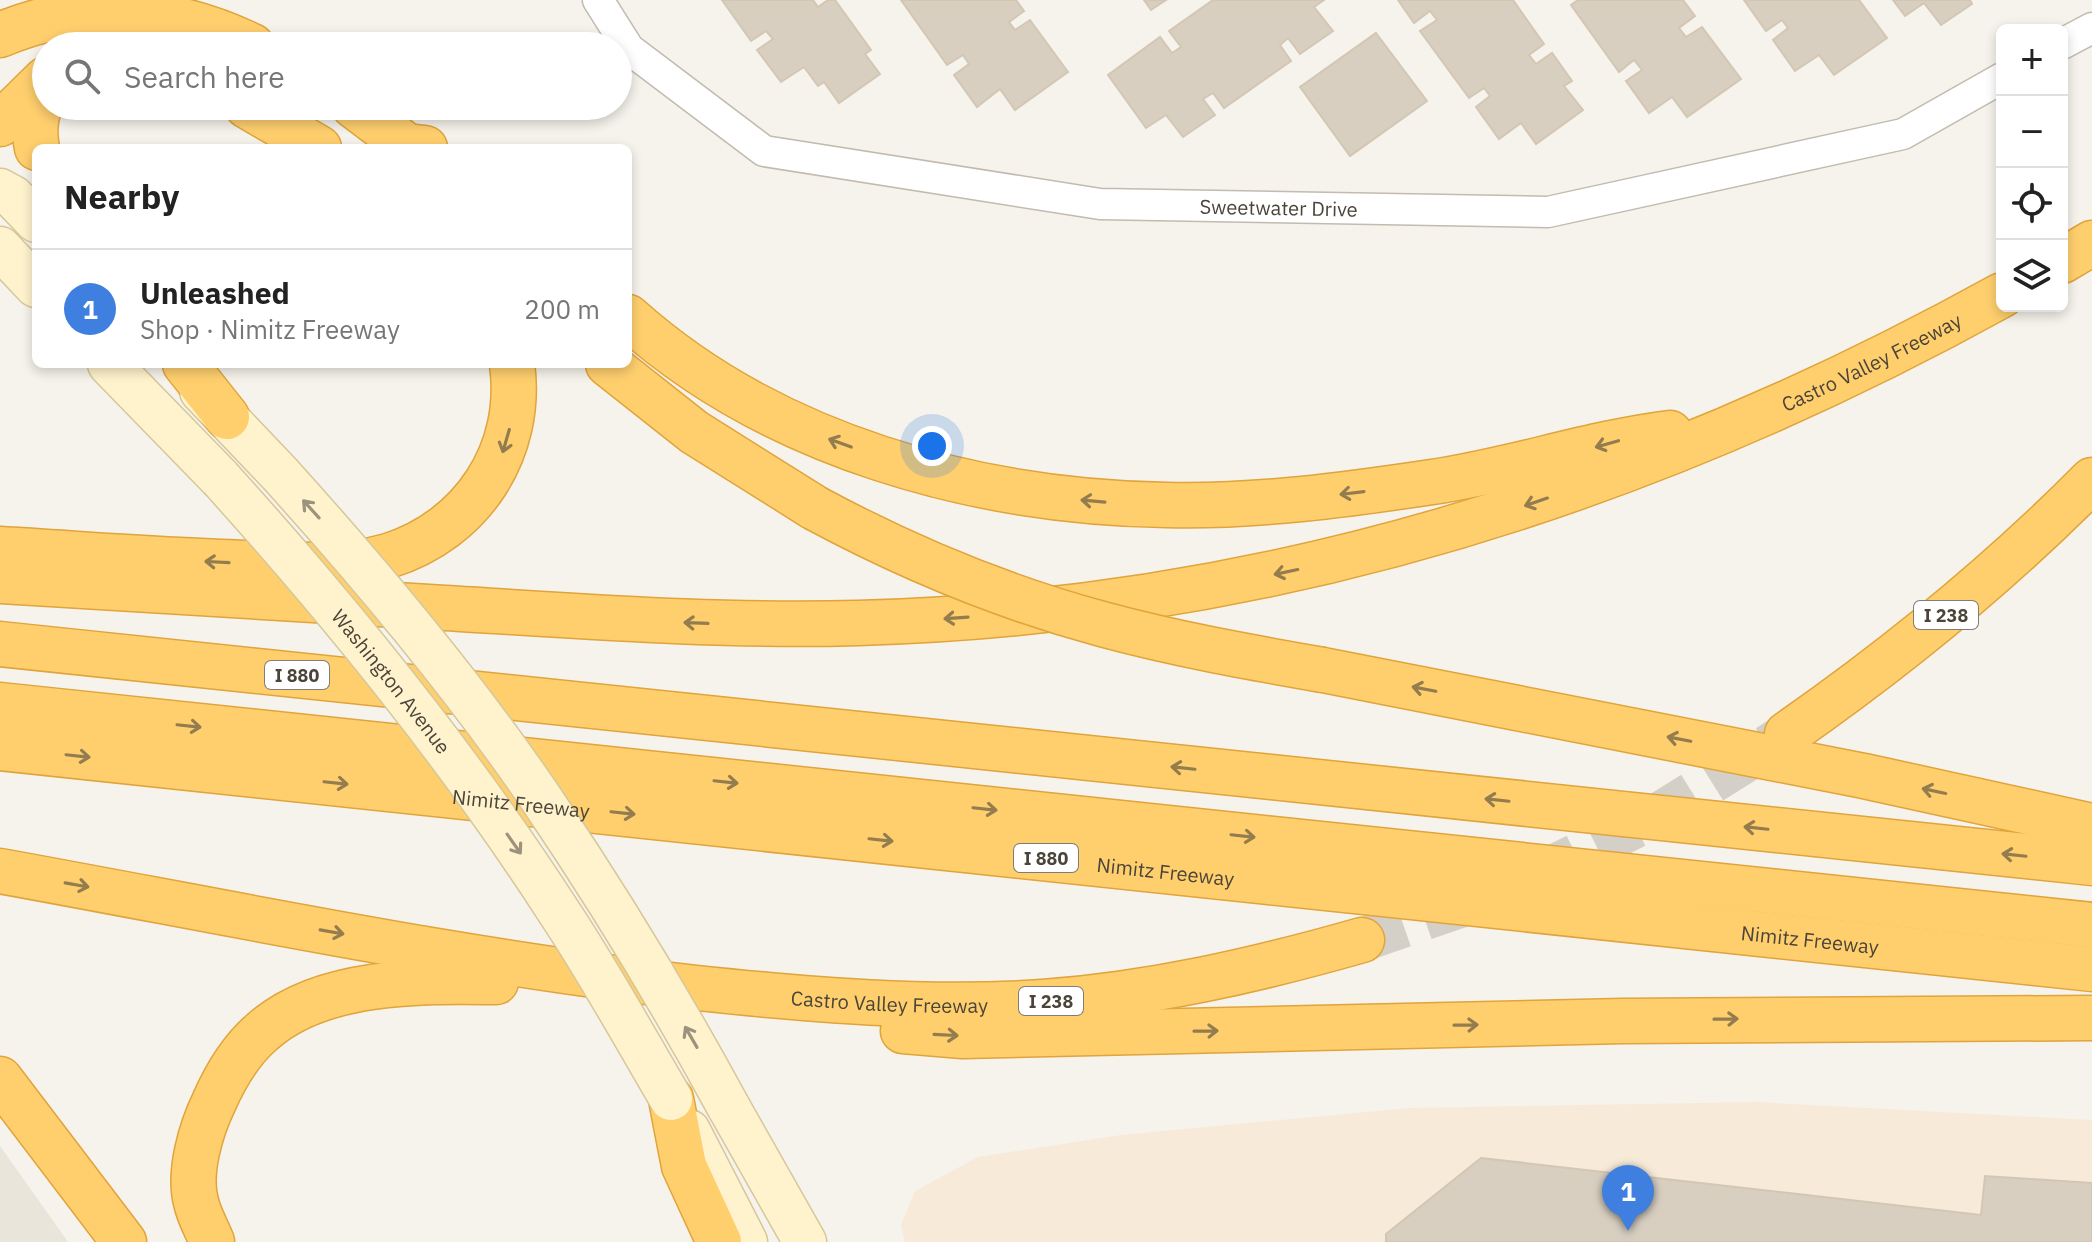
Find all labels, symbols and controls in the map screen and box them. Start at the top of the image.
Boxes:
map controls [1996,24,2068,312]
button: + [1996,24,2068,96]
search box [32,32,632,120]
icon: search [60,54,104,98]
text: Search here [124,57,285,96]
button: − [1996,96,2068,168]
button: locate [1996,168,2068,240]
text: Nearby [64,174,179,218]
street label: Sweetwater Drive [1199,192,1358,222]
button: layers [1996,240,2068,312]
text: Unleashed [140,273,290,312]
text: 1 [82,292,98,326]
text: 200 m [524,292,600,326]
street label: Castro Valley Freeway [1777,306,1966,417]
text: Shop · Nimitz Freeway [140,312,400,346]
your location [912,426,952,466]
one-way arrow [498,428,512,453]
one-way arrow [829,435,853,449]
one-way arrow [1595,437,1621,452]
one-way arrow [1340,486,1365,501]
one-way arrow [1080,493,1107,508]
one-way arrow [1524,496,1549,511]
one-way arrow [303,499,321,519]
one-way arrow [204,554,231,569]
one-way arrow [1273,565,1299,580]
road number: I 238 [1914,601,1978,629]
street label: Washington Avenue [326,603,457,759]
one-way arrow [943,611,969,626]
one-way arrow [683,615,710,630]
road number: I 880 [265,661,329,689]
one-way arrow [1412,681,1437,696]
one-way arrow [175,718,202,733]
one-way arrow [1667,731,1692,746]
one-way arrow [64,749,91,764]
one-way arrow [1170,760,1197,775]
one-way arrow [712,774,739,789]
one-way arrow [322,776,349,791]
street label: Nimitz Freeway [451,782,591,824]
one-way arrow [1921,783,1947,798]
one-way arrow [1484,793,1511,808]
one-way arrow [971,801,998,816]
one-way arrow [609,806,636,821]
one-way arrow [1743,820,1770,835]
one-way arrow [1229,828,1256,843]
one-way arrow [506,833,522,855]
one-way arrow [867,833,894,848]
road number: I 880 [1014,844,1078,872]
one-way arrow [2002,848,2028,863]
street label: Nimitz Freeway [1095,850,1236,892]
one-way arrow [63,878,89,893]
street label: Nimitz Freeway [1740,919,1880,960]
one-way arrow [319,925,345,940]
street label: Castro Valley Freeway [790,984,988,1018]
road number: I 238 [1019,987,1083,1015]
one-way arrow [1712,1011,1739,1027]
one-way arrow [1452,1017,1479,1032]
one-way arrow [1192,1023,1219,1038]
one-way arrow [683,1026,699,1049]
one-way arrow [932,1028,959,1043]
pin: 1 [1602,1165,1654,1231]

